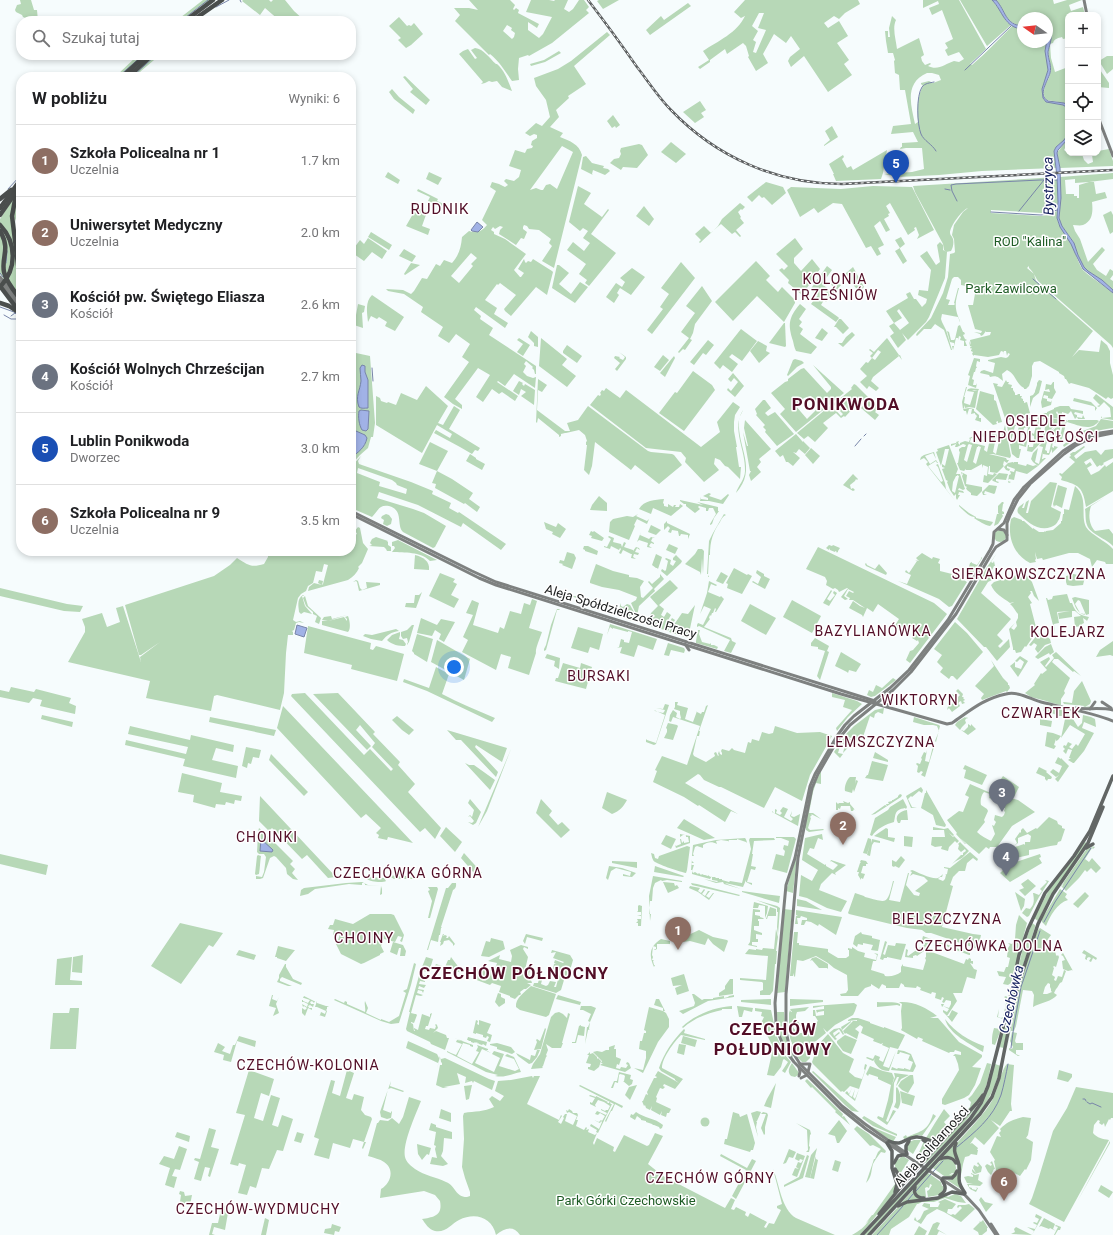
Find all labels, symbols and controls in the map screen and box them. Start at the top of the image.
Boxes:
north arrow [1017,12,1053,48]
map controls [1065,12,1101,156]
button: + [1065,12,1101,48]
search box [16,16,356,60]
icon: search [30,27,52,49]
text: Szukaj tutaj [62,29,140,47]
button: − [1065,48,1101,84]
button: locate [1065,84,1101,120]
text: W pobliżu [32,88,107,108]
text: Wyniki: 6 [289,91,340,106]
button: layers [1065,120,1101,156]
text: Szkoła Policealna nr 1 [70,144,220,162]
pin: 5 [883,150,909,183]
text: 1 [41,153,49,168]
text: 1.7 km [301,153,340,168]
water label: Bystrzyca [1039,157,1057,215]
text: Uczelnia [70,162,119,177]
district label: RUDNIK [410,200,470,218]
text: Uniwersytet Medyczny [70,216,223,234]
text: 2 [41,225,49,240]
text: 2.0 km [301,225,340,240]
text: Uczelnia [70,234,119,249]
park label: ROD "Kalina" [994,234,1066,249]
district label: KOLONIA TRZEŚNIÓW [792,271,878,303]
park label: Park Zawilcowa [965,281,1057,296]
text: Kościół pw. Świętego Eliasza [70,288,265,306]
text: 3 [41,297,49,312]
text: 2.6 km [301,297,340,312]
text: Kościół [70,306,113,321]
text: Kościół Wolnych Chrześcijan [70,360,264,378]
text: 4 [41,369,49,384]
text: 2.7 km [301,369,340,384]
text: Kościół [70,378,113,393]
district label: PONIKWODA [792,394,900,414]
district label: OSIEDLE NIEPODLEGŁOŚCI [973,413,1099,445]
text: Lublin Ponikwoda [70,432,189,450]
text: 5 [41,441,49,456]
text: 3.0 km [301,441,340,456]
text: Dworzec [70,450,120,465]
text: Szkoła Policealna nr 9 [70,504,220,522]
text: 6 [41,513,49,528]
text: 3.5 km [301,513,340,528]
text: Uczelnia [70,522,119,537]
district label: SIERAKOWSZCZYZNA [952,566,1106,582]
street label: Aleja Spółdzielczości Pracy [543,581,698,642]
district label: BAZYLIANÓWKA [814,622,932,639]
district label: KOLEJARZ [1030,624,1106,640]
your location [444,657,464,677]
district label: BURSAKI [567,668,631,684]
district label: WIKTORYN [881,692,959,708]
district label: CZWARTEK [1001,705,1081,721]
district label: LEMSZCZYZNA [827,734,935,750]
pin: 3 [989,779,1015,812]
pin: 2 [830,812,856,845]
district label: CHOINKI [236,829,298,845]
pin: 4 [993,843,1019,876]
district label: CZECHÓWKA GÓRNA [333,864,483,881]
district label: BIELSZCZYZNA [892,911,1002,927]
pin: 1 [665,917,691,950]
district label: CHOINY [334,929,394,947]
district label: CZECHÓWKA DOLNA [915,937,1063,954]
district label: CZECHÓW PÓŁNOCNY [419,963,609,983]
water label: Czechówka [995,963,1027,1035]
district label: CZECHÓW POŁUDNIOWY [714,1019,832,1059]
district label: CZECHÓW-KOLONIA [236,1056,380,1073]
street label: Aleja Solidarności [891,1103,972,1190]
pin: 6 [991,1168,1017,1201]
district label: CZECHÓW GÓRNY [645,1169,775,1186]
park label: Park Górki Czechowskie [556,1193,696,1208]
district label: CZECHÓW-WYDMUCHY [176,1200,340,1217]

